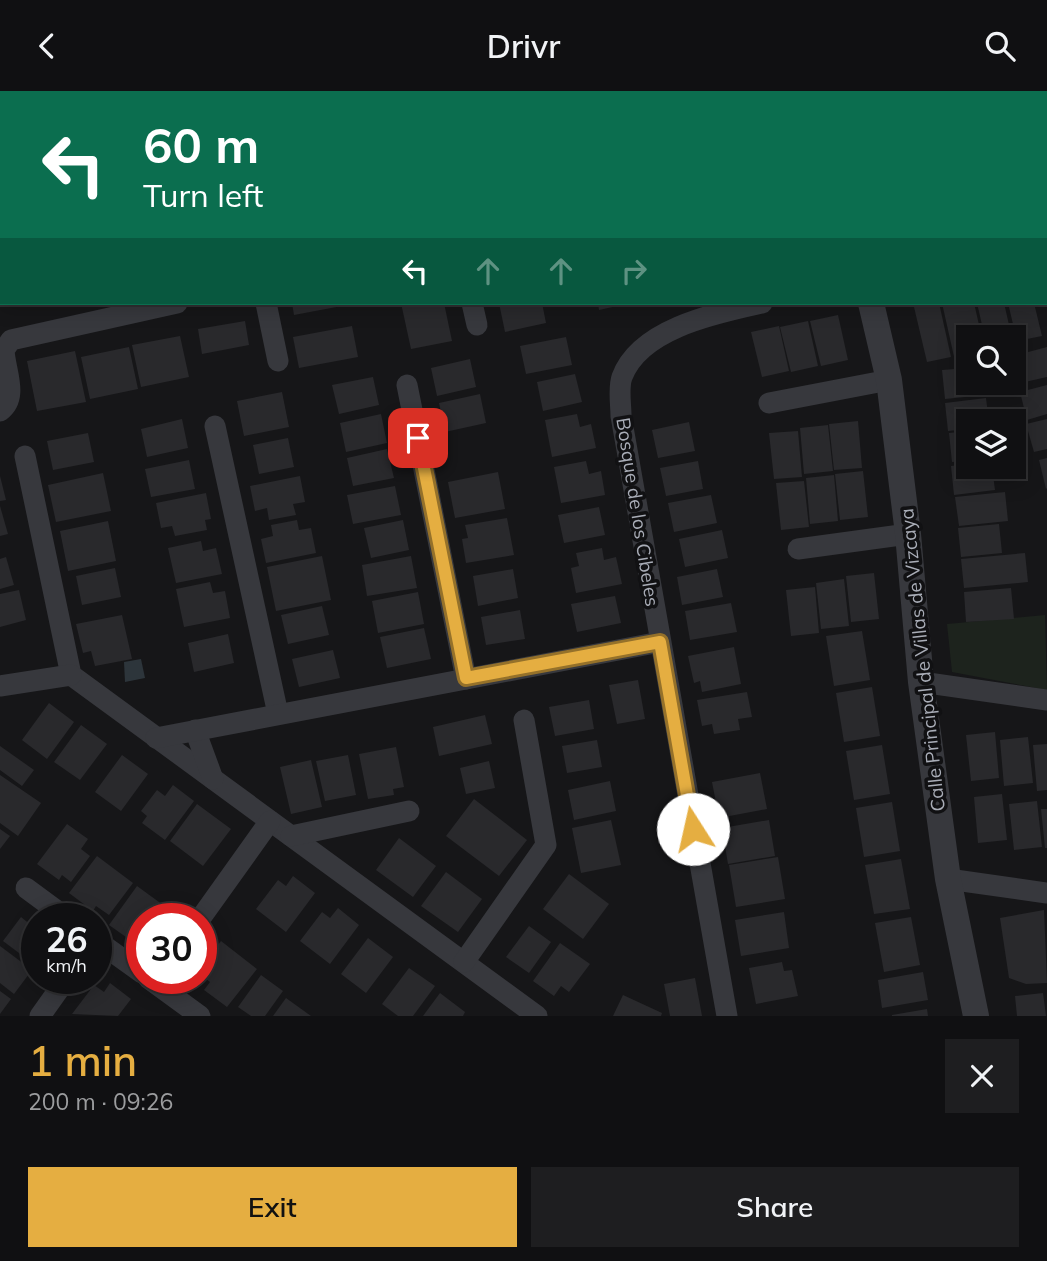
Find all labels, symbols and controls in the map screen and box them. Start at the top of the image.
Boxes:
text: Drivr [487,26,560,66]
icon: back [28,27,66,65]
icon: search [981,27,1019,65]
text: 60 m [143,114,259,175]
icon: left [28,119,119,210]
text: Turn left [143,175,263,215]
icon: left [396,252,434,290]
icon: ahead [469,252,507,290]
icon: ahead [542,252,580,290]
icon: right [615,252,653,290]
map controls [956,325,1026,479]
button: search [956,325,1026,395]
pin [388,408,448,468]
button: layers [956,409,1026,479]
street label: Bosque de los Cibeles [611,416,665,608]
icon: arrive [399,419,437,457]
street label: Calle Principal de Villas de Vizcaya [894,507,950,813]
position arrow [656,792,730,866]
speed limit sign: 30 [126,903,217,994]
text: 26 [45,917,88,961]
text: km/h [46,954,87,977]
text: 1 min [28,1034,137,1087]
button: close [945,1039,1019,1113]
text: 200 m · 09:26 [28,1087,173,1116]
button: Exit [28,1167,517,1247]
button: Share [531,1167,1019,1247]

